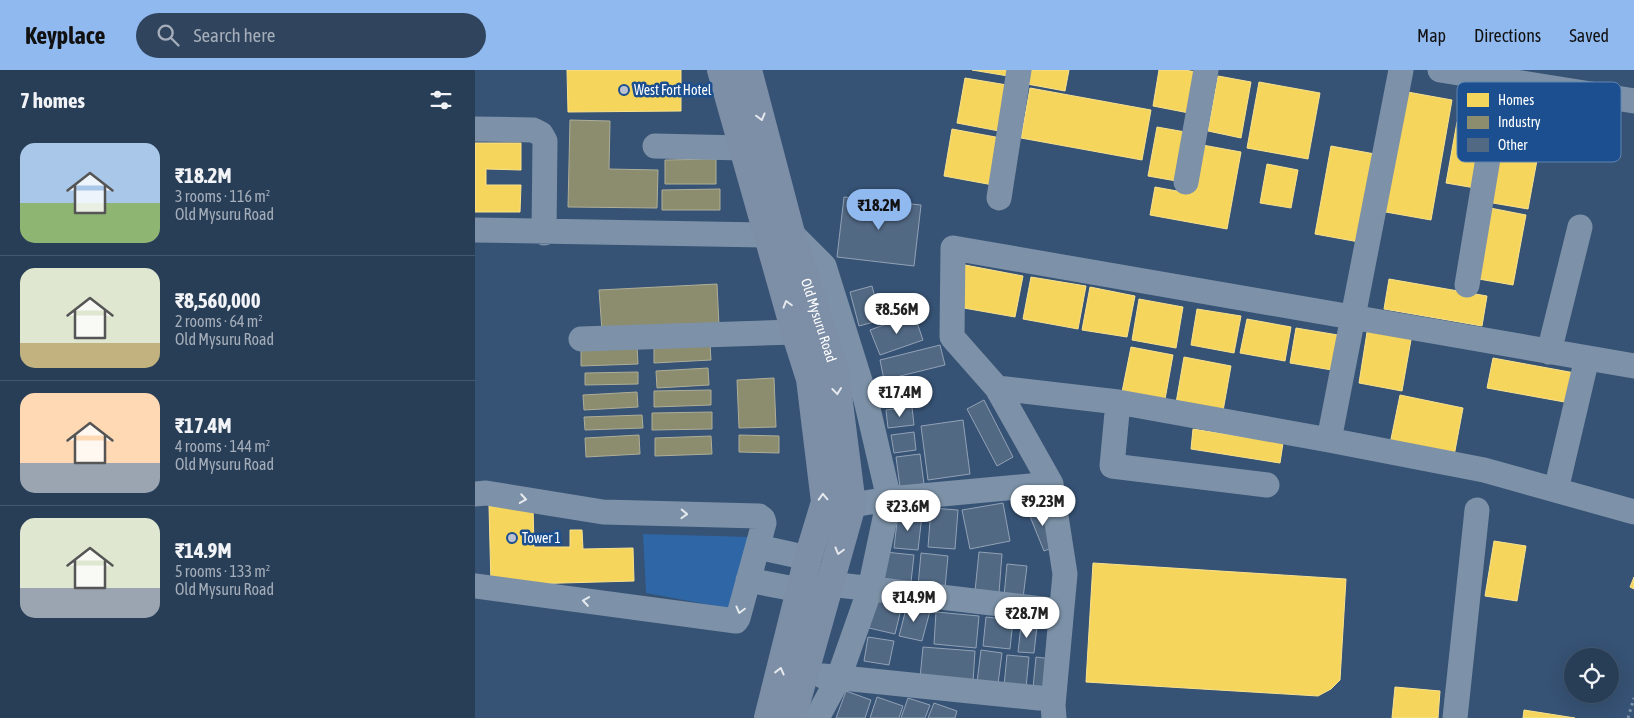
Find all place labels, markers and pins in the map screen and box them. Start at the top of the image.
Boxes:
place label: West Fort Hotel [634,82,712,98]
marker: West Fort Hotel [618,84,630,96]
pin: ₹18.2M [838,189,920,231]
pin: ₹8.56M [856,292,938,335]
pin: ₹17.4M [859,376,941,418]
pin: ₹9.23M [1002,484,1084,527]
pin: ₹23.6M [867,490,949,532]
place label: Tower 1 [522,530,561,546]
marker: Tower 1 [506,532,518,544]
pin: ₹14.9M [873,580,955,623]
pin: ₹28.7M [986,596,1068,639]

